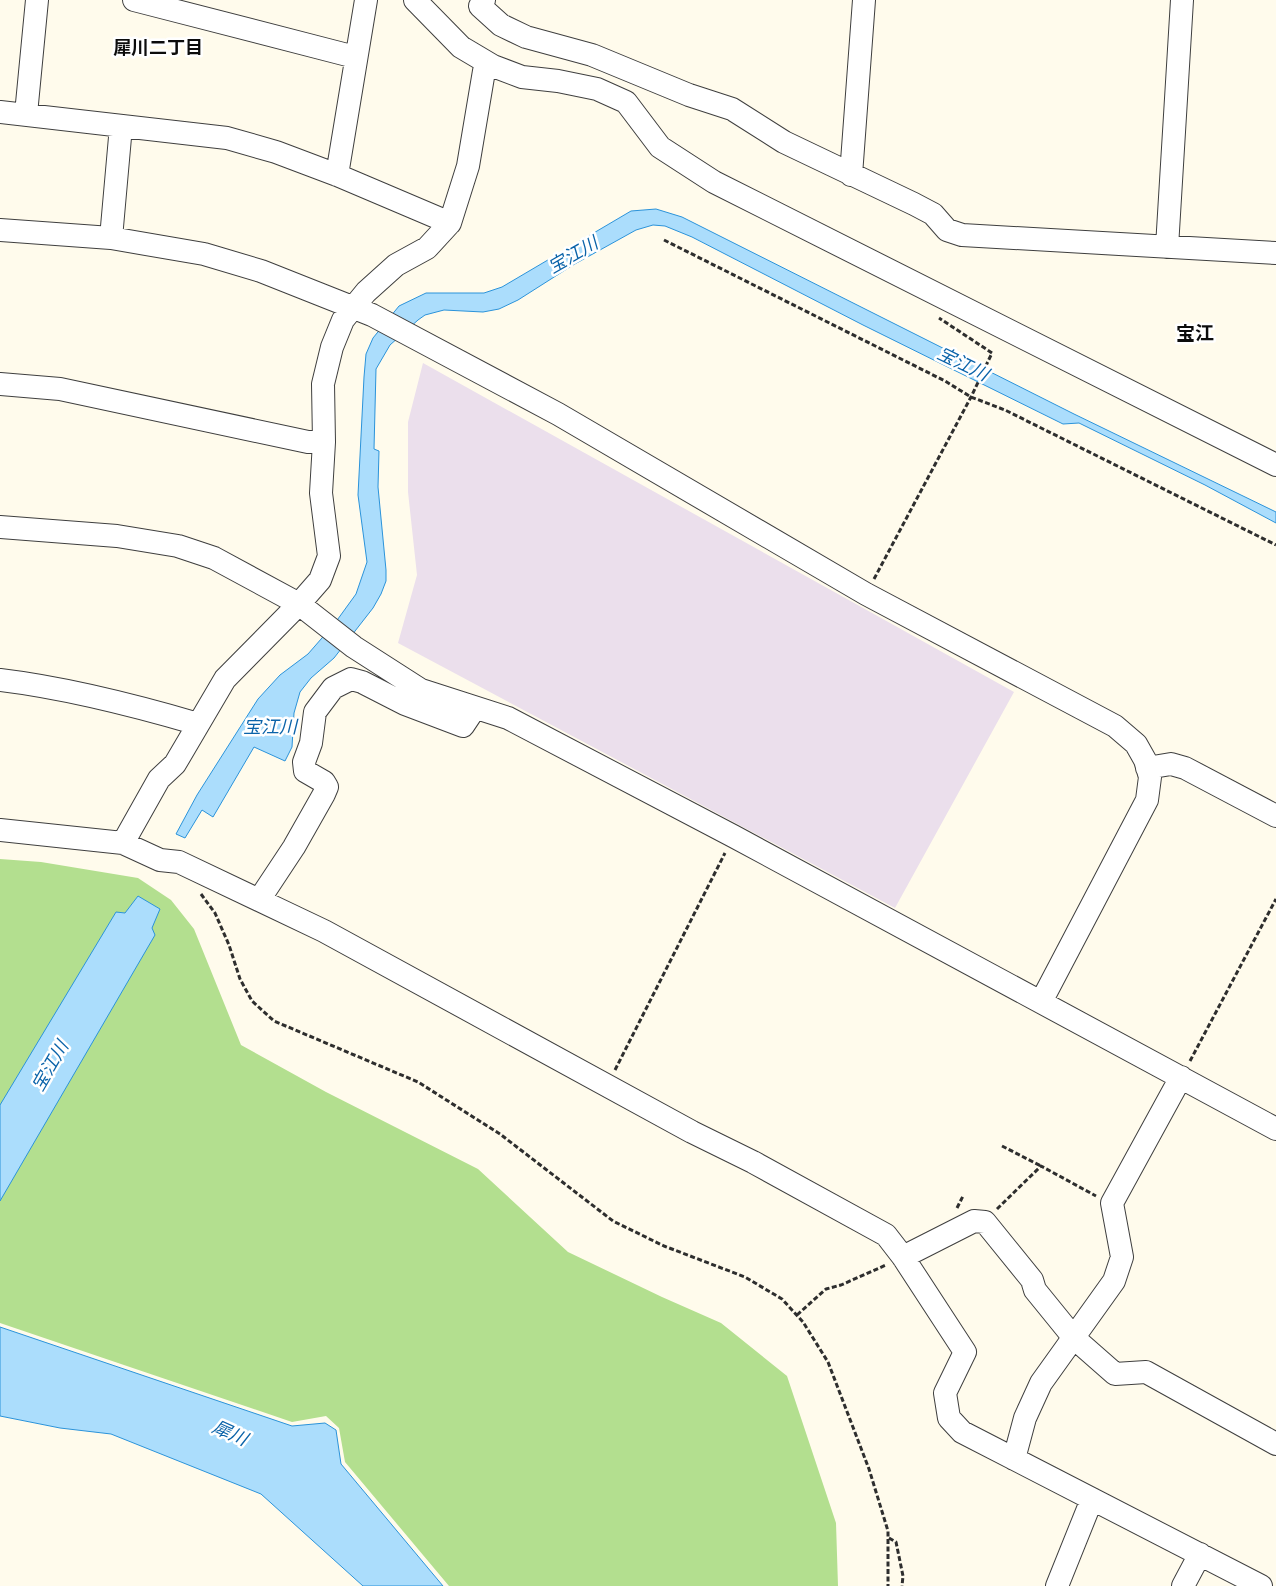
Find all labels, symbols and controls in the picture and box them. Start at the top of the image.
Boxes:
district label: 犀川二丁目 [113,38,203,58]
water label: 宝江川 [545,232,603,277]
district label: 宝江 [1176,323,1214,344]
water label: 宝江川 [934,343,993,386]
water label: 宝江川 [243,717,299,737]
water label: 宝江川 [28,1036,73,1094]
water label: 犀川 [209,1417,252,1450]

